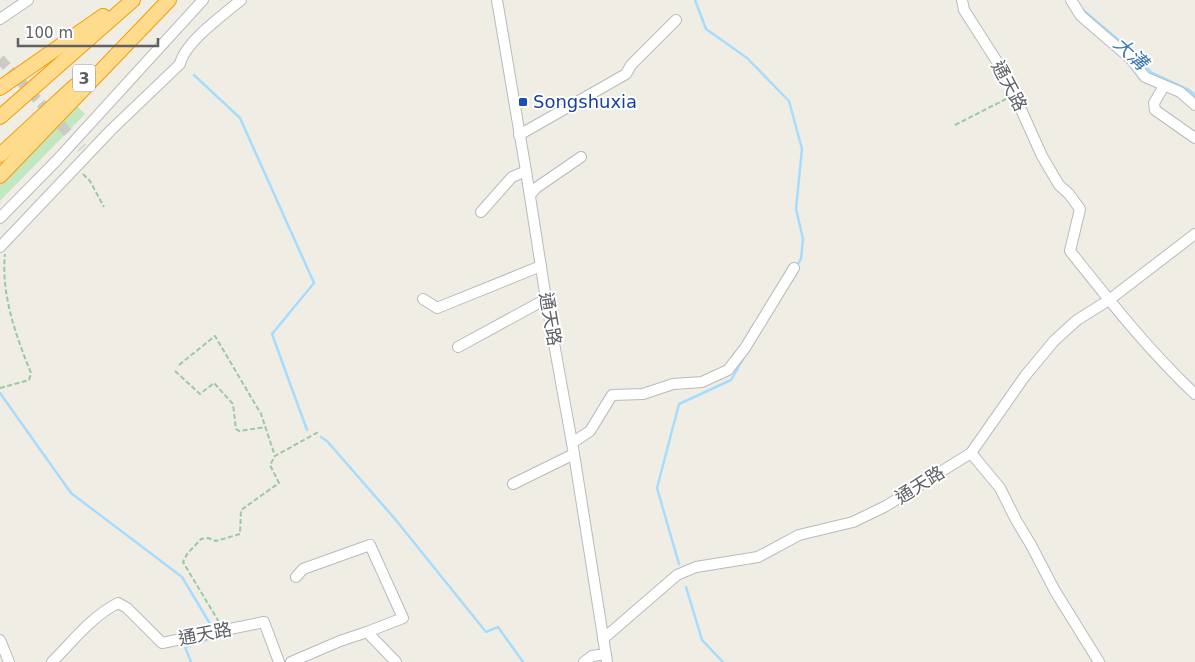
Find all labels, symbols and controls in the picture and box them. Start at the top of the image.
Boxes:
scale bar [18,15,158,47]
text: 100 m [25,24,73,42]
water label: 大溝 [1110,32,1155,76]
street label: 通天路 [987,57,1031,115]
road number: 3 [73,64,95,92]
place label: Songshuxia [533,91,637,112]
marker: Songshuxia [517,96,529,108]
street label: 通天路 [535,291,566,347]
street label: 通天路 [891,461,948,508]
street label: 通天路 [176,618,233,649]

